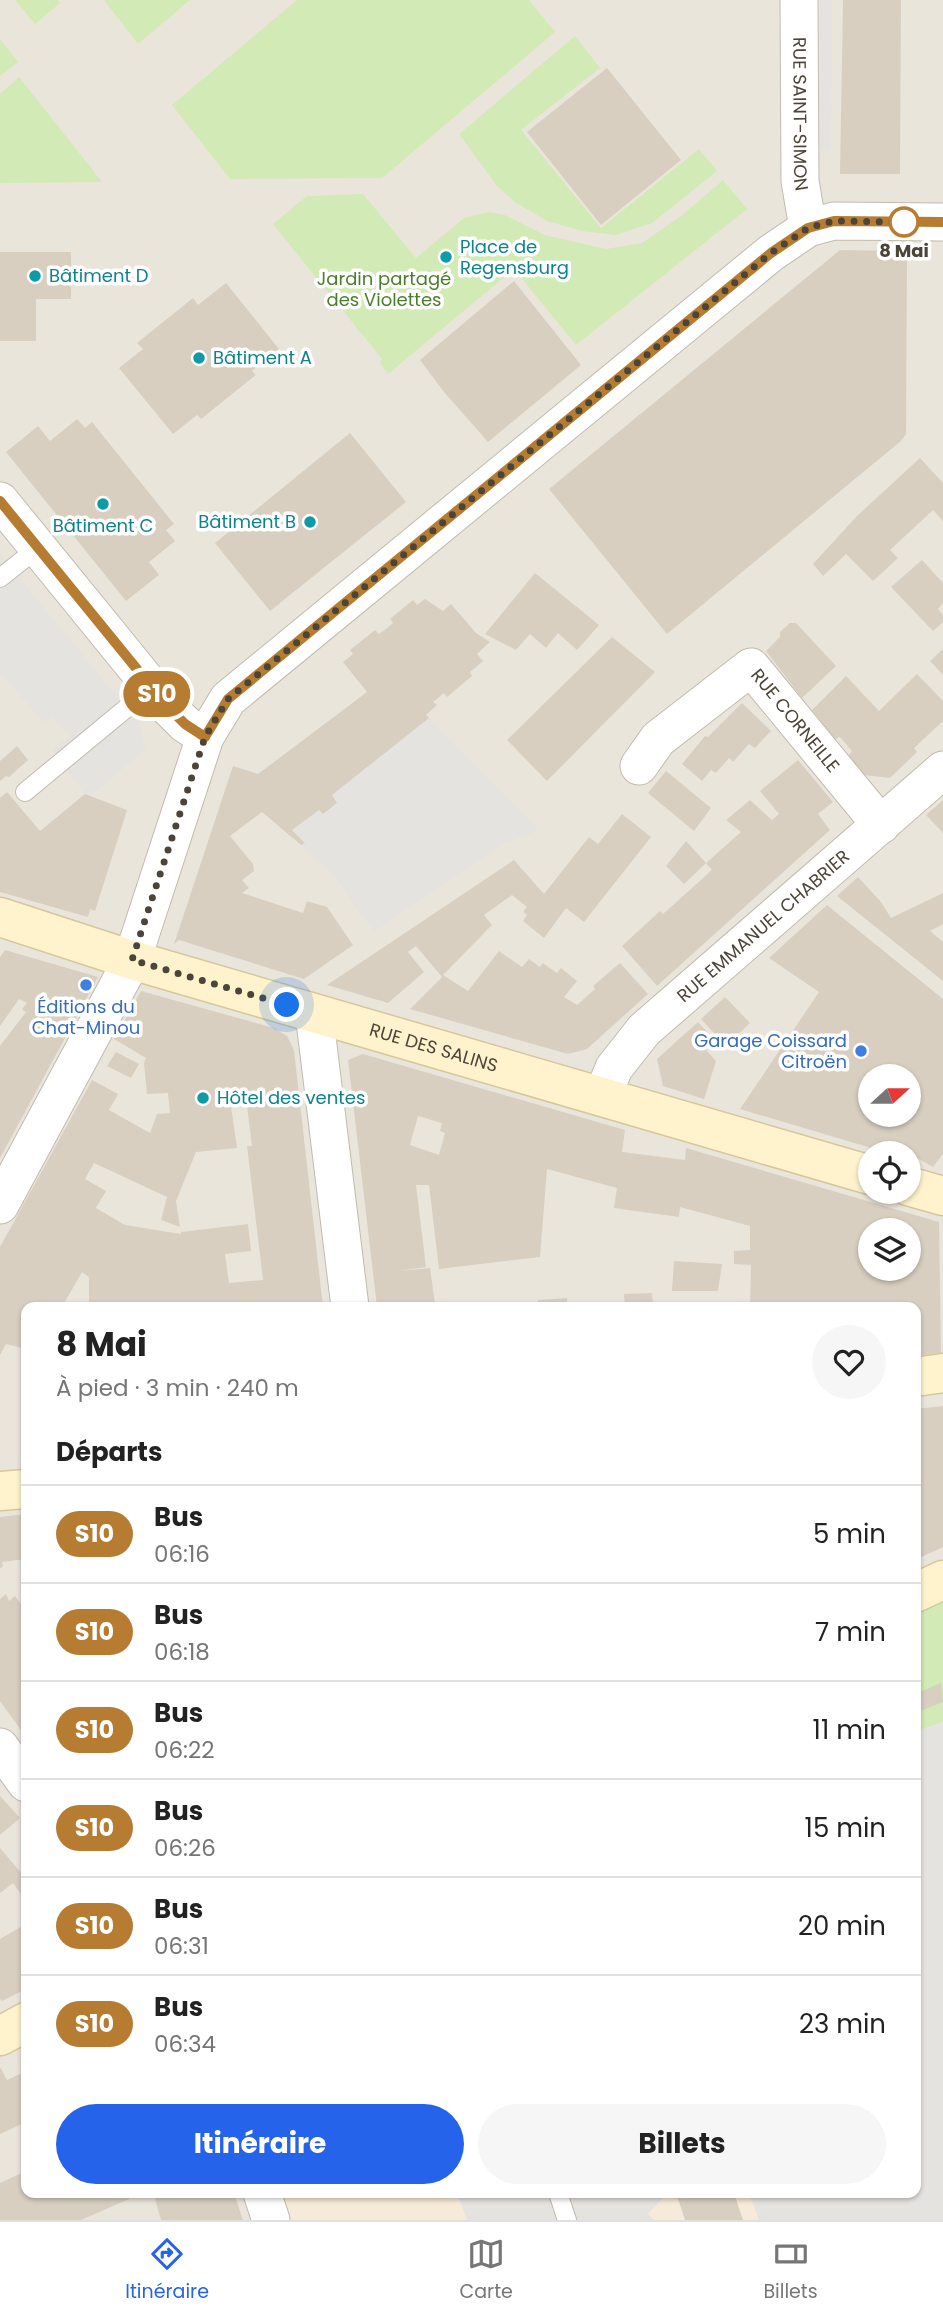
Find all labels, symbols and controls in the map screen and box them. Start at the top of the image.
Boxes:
street label: RUE SAINT-SIMON [787,37,814,193]
marker: 8 Mai [889,207,919,237]
place label: Place de Regensburg [460,234,569,280]
place label: 8 Mai [879,238,929,263]
marker: Place de Regensburg [438,249,454,265]
place label: Bâtiment D [49,263,149,288]
park label: Jardin partagé des Violettes [317,266,451,312]
marker: Bâtiment D [27,268,43,284]
place label: Bâtiment A [213,345,312,370]
marker: Bâtiment A [191,350,207,366]
marker: Bâtiment C [95,496,111,512]
place label: Bâtiment B [198,509,296,534]
place label: Bâtiment C [53,513,153,538]
marker: Bâtiment B [302,514,318,530]
street label: RUE CORNEILLE [745,663,846,777]
line badge: S10 [117,671,197,717]
text: S10 [137,677,177,710]
street label: RUE EMMANUEL CHABRIER [671,844,855,1008]
marker: Éditions du Chat-Minou [78,977,94,993]
your location [269,987,304,1022]
place label: Éditions du Chat-Minou [32,994,140,1040]
street label: RUE DES SALINS [367,1017,501,1078]
place label: Garage Coissard Citroën [694,1028,847,1074]
marker: Garage Coissard Citroën [853,1043,869,1059]
north arrow [858,1064,920,1127]
map controls [858,1064,921,1281]
place label: Hôtel des ventes [217,1085,365,1110]
marker: Hôtel des ventes [195,1090,211,1106]
button: locate [858,1141,921,1204]
button: layers [858,1218,921,1281]
text: 8 Mai [56,1321,147,1368]
button: heart [812,1325,886,1399]
text: À pied · 3 min · 240 m [56,1372,299,1404]
text: Départs [56,1434,162,1470]
text: Bus [154,1499,203,1535]
text: 5 min [813,1516,886,1552]
text: S10 [75,1517,114,1550]
text: 06:16 [154,1538,210,1570]
text: Bus [154,1597,203,1633]
text: 7 min [815,1614,886,1650]
text: S10 [75,1615,114,1648]
text: 06:18 [154,1636,210,1668]
text: Bus [154,1695,203,1731]
text: 11 min [813,1712,886,1748]
text: S10 [75,1713,114,1746]
text: 06:22 [154,1734,214,1766]
text: Bus [154,1793,203,1829]
text: 15 min [805,1810,886,1846]
text: S10 [75,1811,114,1844]
text: 06:26 [154,1832,216,1864]
text: Bus [154,1891,203,1927]
text: 20 min [798,1908,886,1944]
text: S10 [75,1909,114,1942]
text: 06:31 [154,1930,209,1962]
text: Bus [154,1989,203,2025]
text: 23 min [799,2006,886,2042]
text: S10 [75,2007,114,2040]
text: 06:34 [154,2028,216,2060]
button: Itinéraire [56,2104,464,2184]
button: Billets [478,2104,886,2184]
tab: Itinéraire [125,2235,209,2306]
tab: Carte [460,2235,513,2306]
tab: Billets [763,2235,818,2306]

